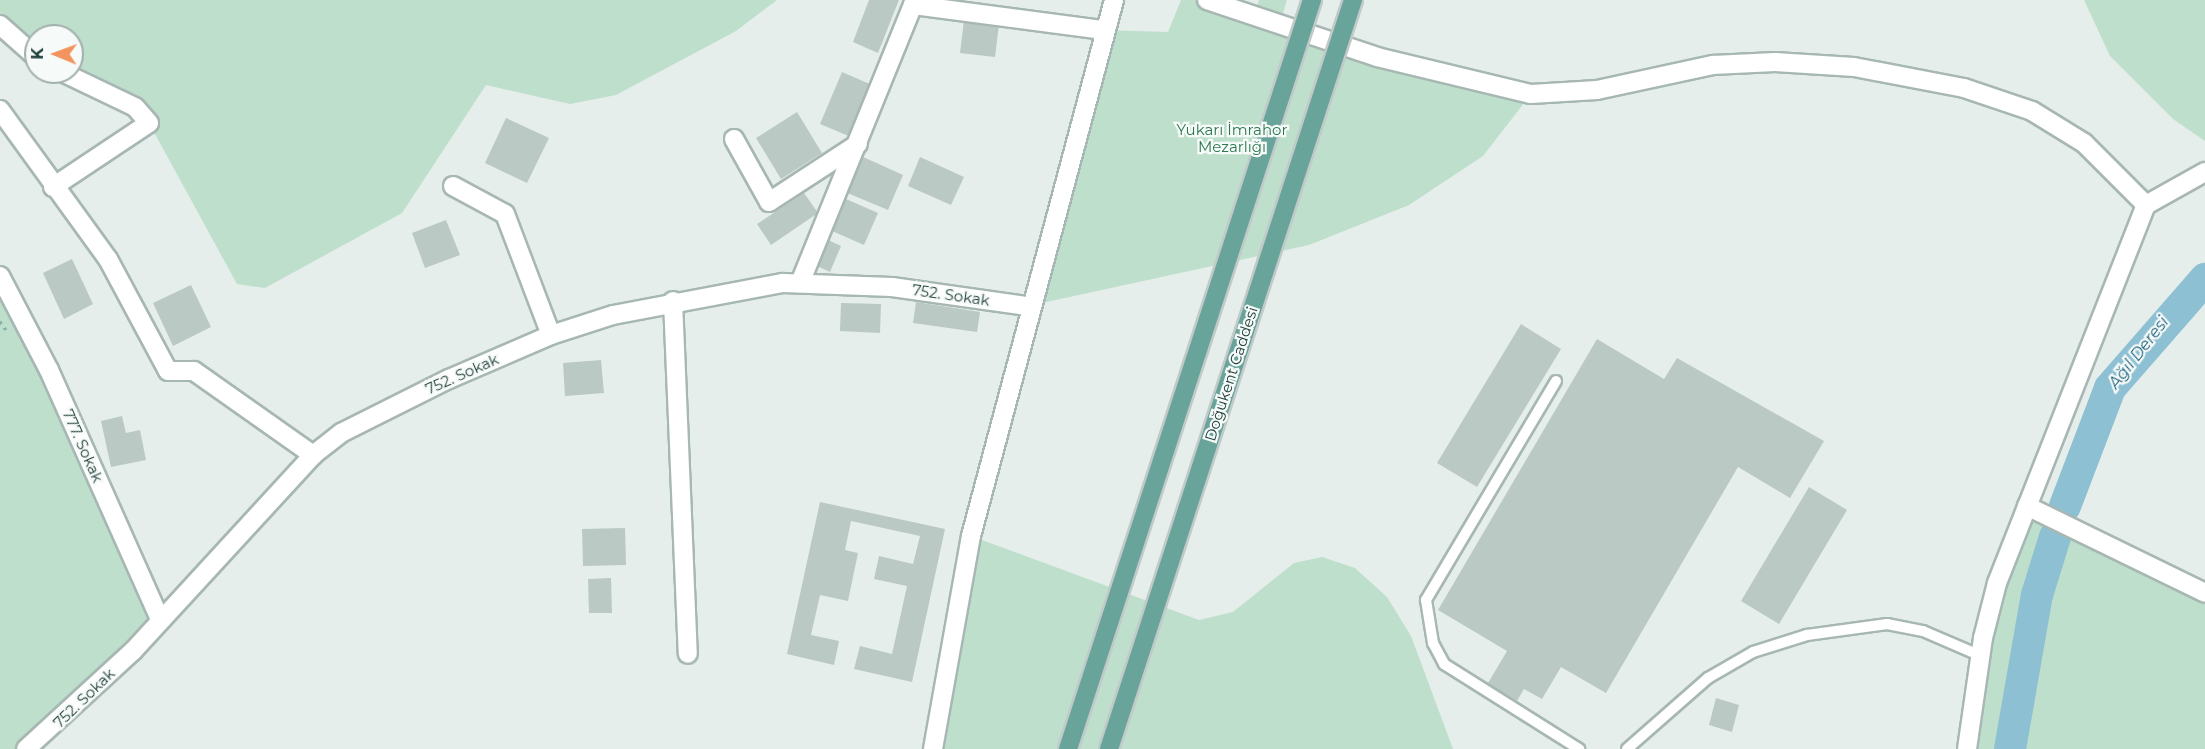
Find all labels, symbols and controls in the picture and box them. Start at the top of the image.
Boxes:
north arrow [24,24,84,84]
text: K [28,48,47,60]
park label: Yukarı İmrahor Mezarlığı [1177,120,1287,155]
street label: 752. Sokak [911,281,991,309]
street label: Doğukent Caddesi [1201,305,1261,443]
water label: Ağıl Deresi [2105,313,2173,393]
street label: 752. Sokak [423,350,501,398]
street label: 777. Sokak [59,407,107,485]
street label: 752. Sokak [50,664,118,732]

